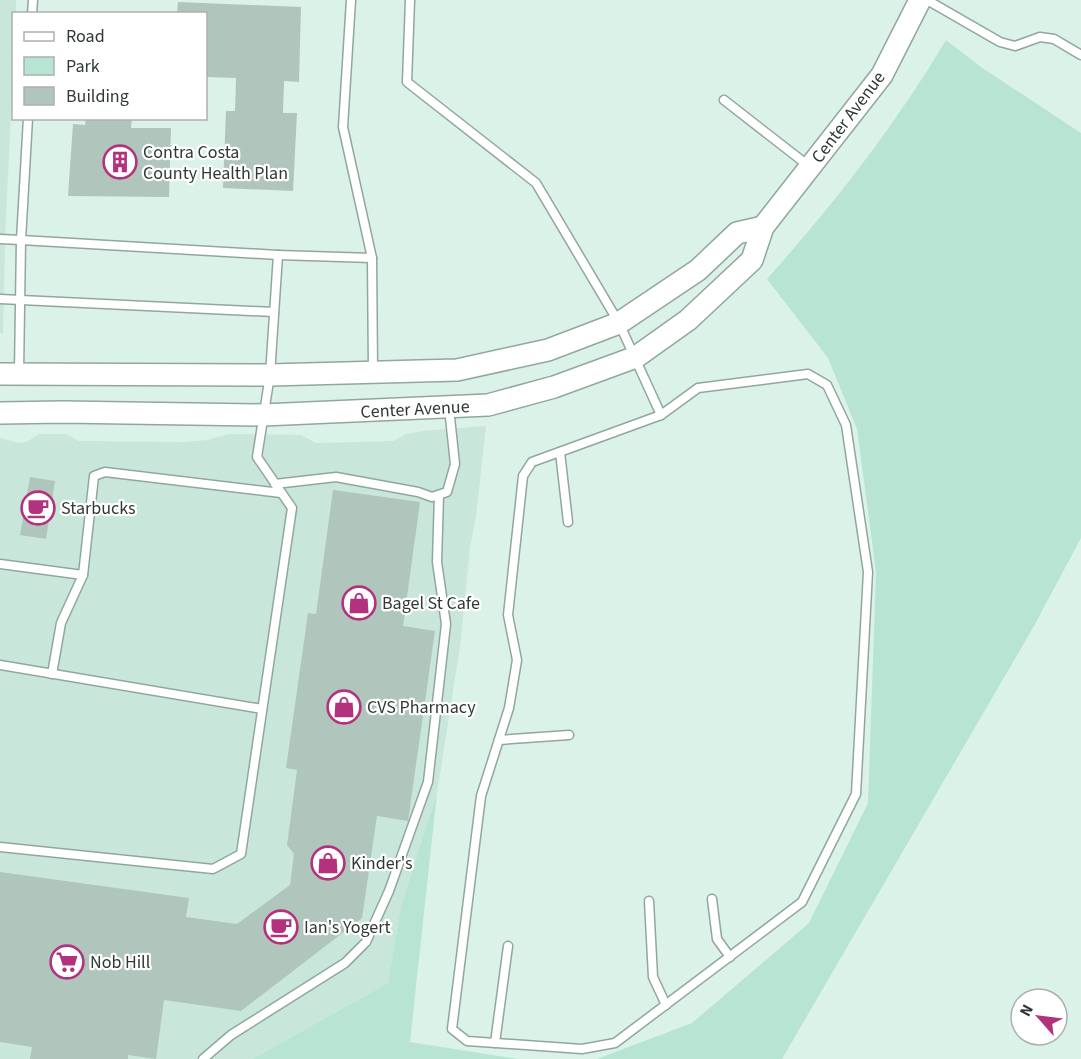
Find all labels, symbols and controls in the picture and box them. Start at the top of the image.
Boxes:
legend [12,12,207,120]
text: Road [66,24,105,49]
text: Park [66,54,100,79]
street label: Center Avenue [806,66,891,168]
text: Building [66,84,129,109]
place label: Contra Costa County Health Plan [143,140,288,186]
building icon: Contra Costa County Health Plan [102,144,138,180]
street label: Center Avenue [360,394,470,425]
cafe icon: Starbucks [20,490,56,526]
place label: Starbucks [61,496,136,521]
shop icon: Bagel St Cafe [341,585,377,621]
place label: Bagel St Cafe [382,591,480,616]
shop icon: CVS Pharmacy [326,689,362,725]
place label: CVS Pharmacy [367,695,476,720]
shop icon: Kinder's [310,845,346,881]
place label: Kinder's [351,851,413,876]
cafe icon: Ian's Yogert [263,909,299,945]
place label: Ian's Yogert [304,915,391,940]
supermarket icon: Nob Hill [49,944,85,980]
place label: Nob Hill [90,950,150,975]
north arrow [1009,987,1069,1047]
text: N [1014,1001,1039,1020]

